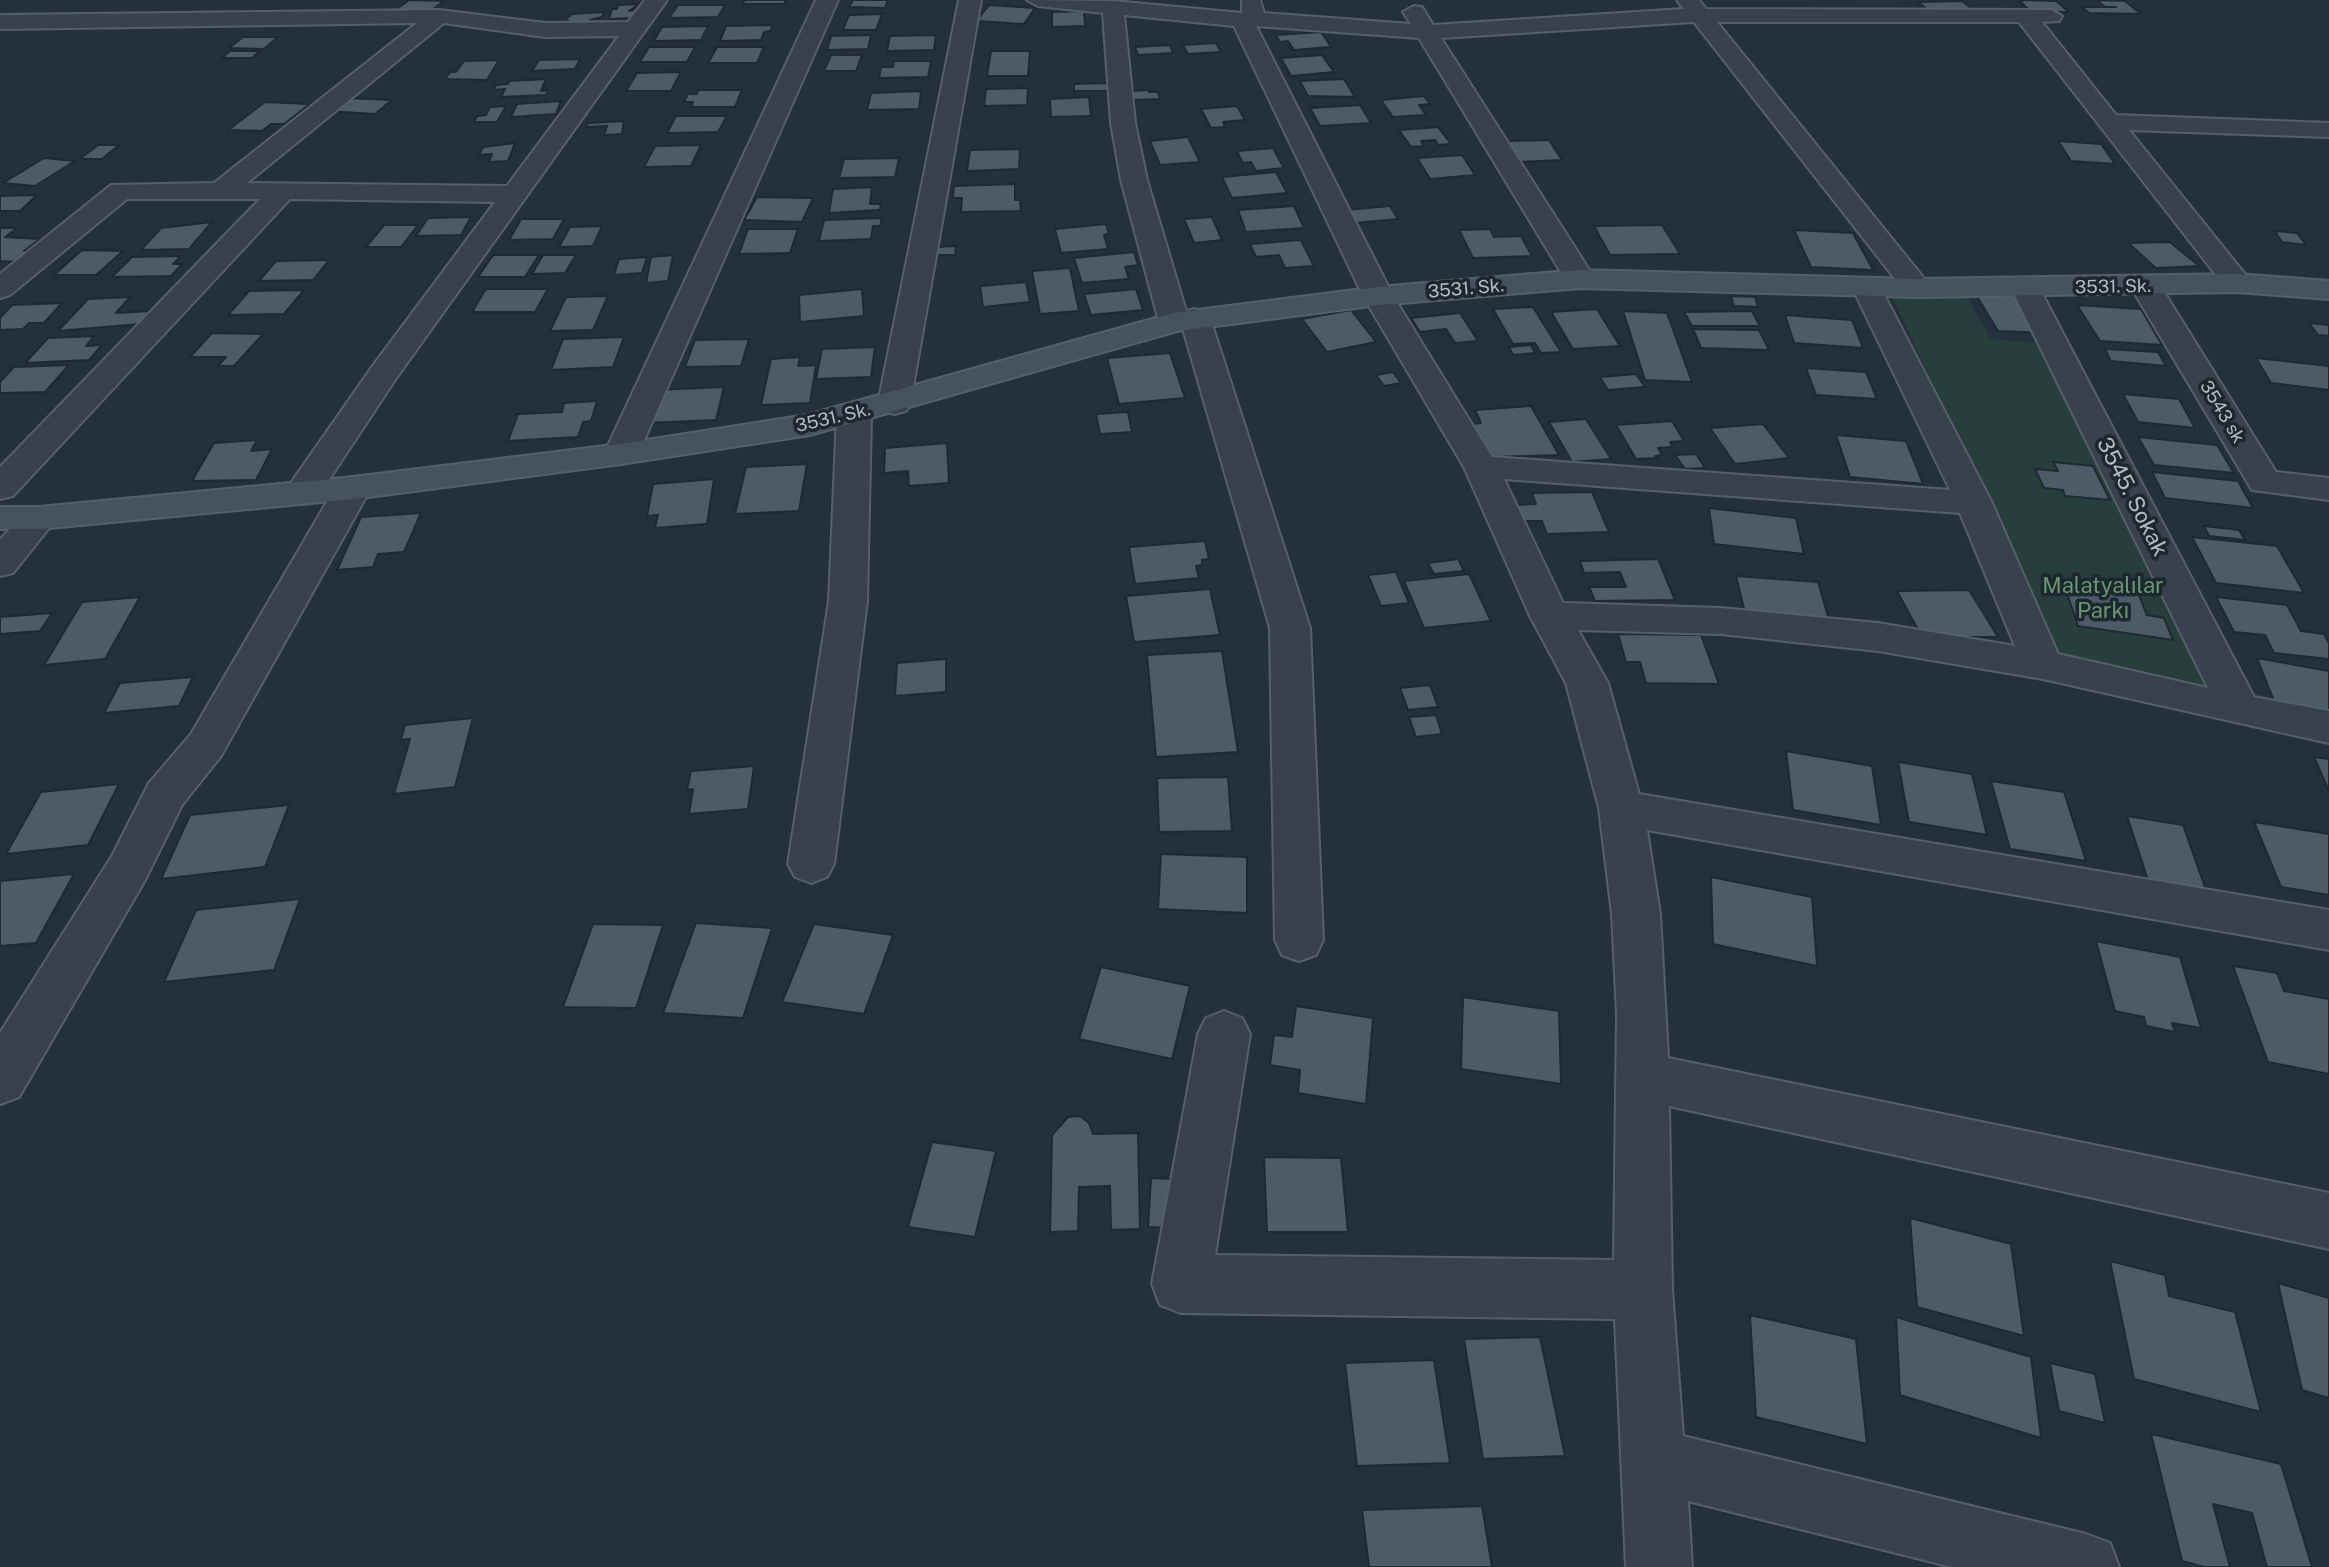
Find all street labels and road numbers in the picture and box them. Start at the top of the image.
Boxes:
street label: 3531. Sk. [1427,275,1505,303]
street label: 3531. Sk. [2075,276,2151,298]
street label: 3543 sk [2195,377,2249,447]
street label: 3531. Sk. [793,399,873,437]
street label: 3545. Sokak [2091,433,2173,561]

